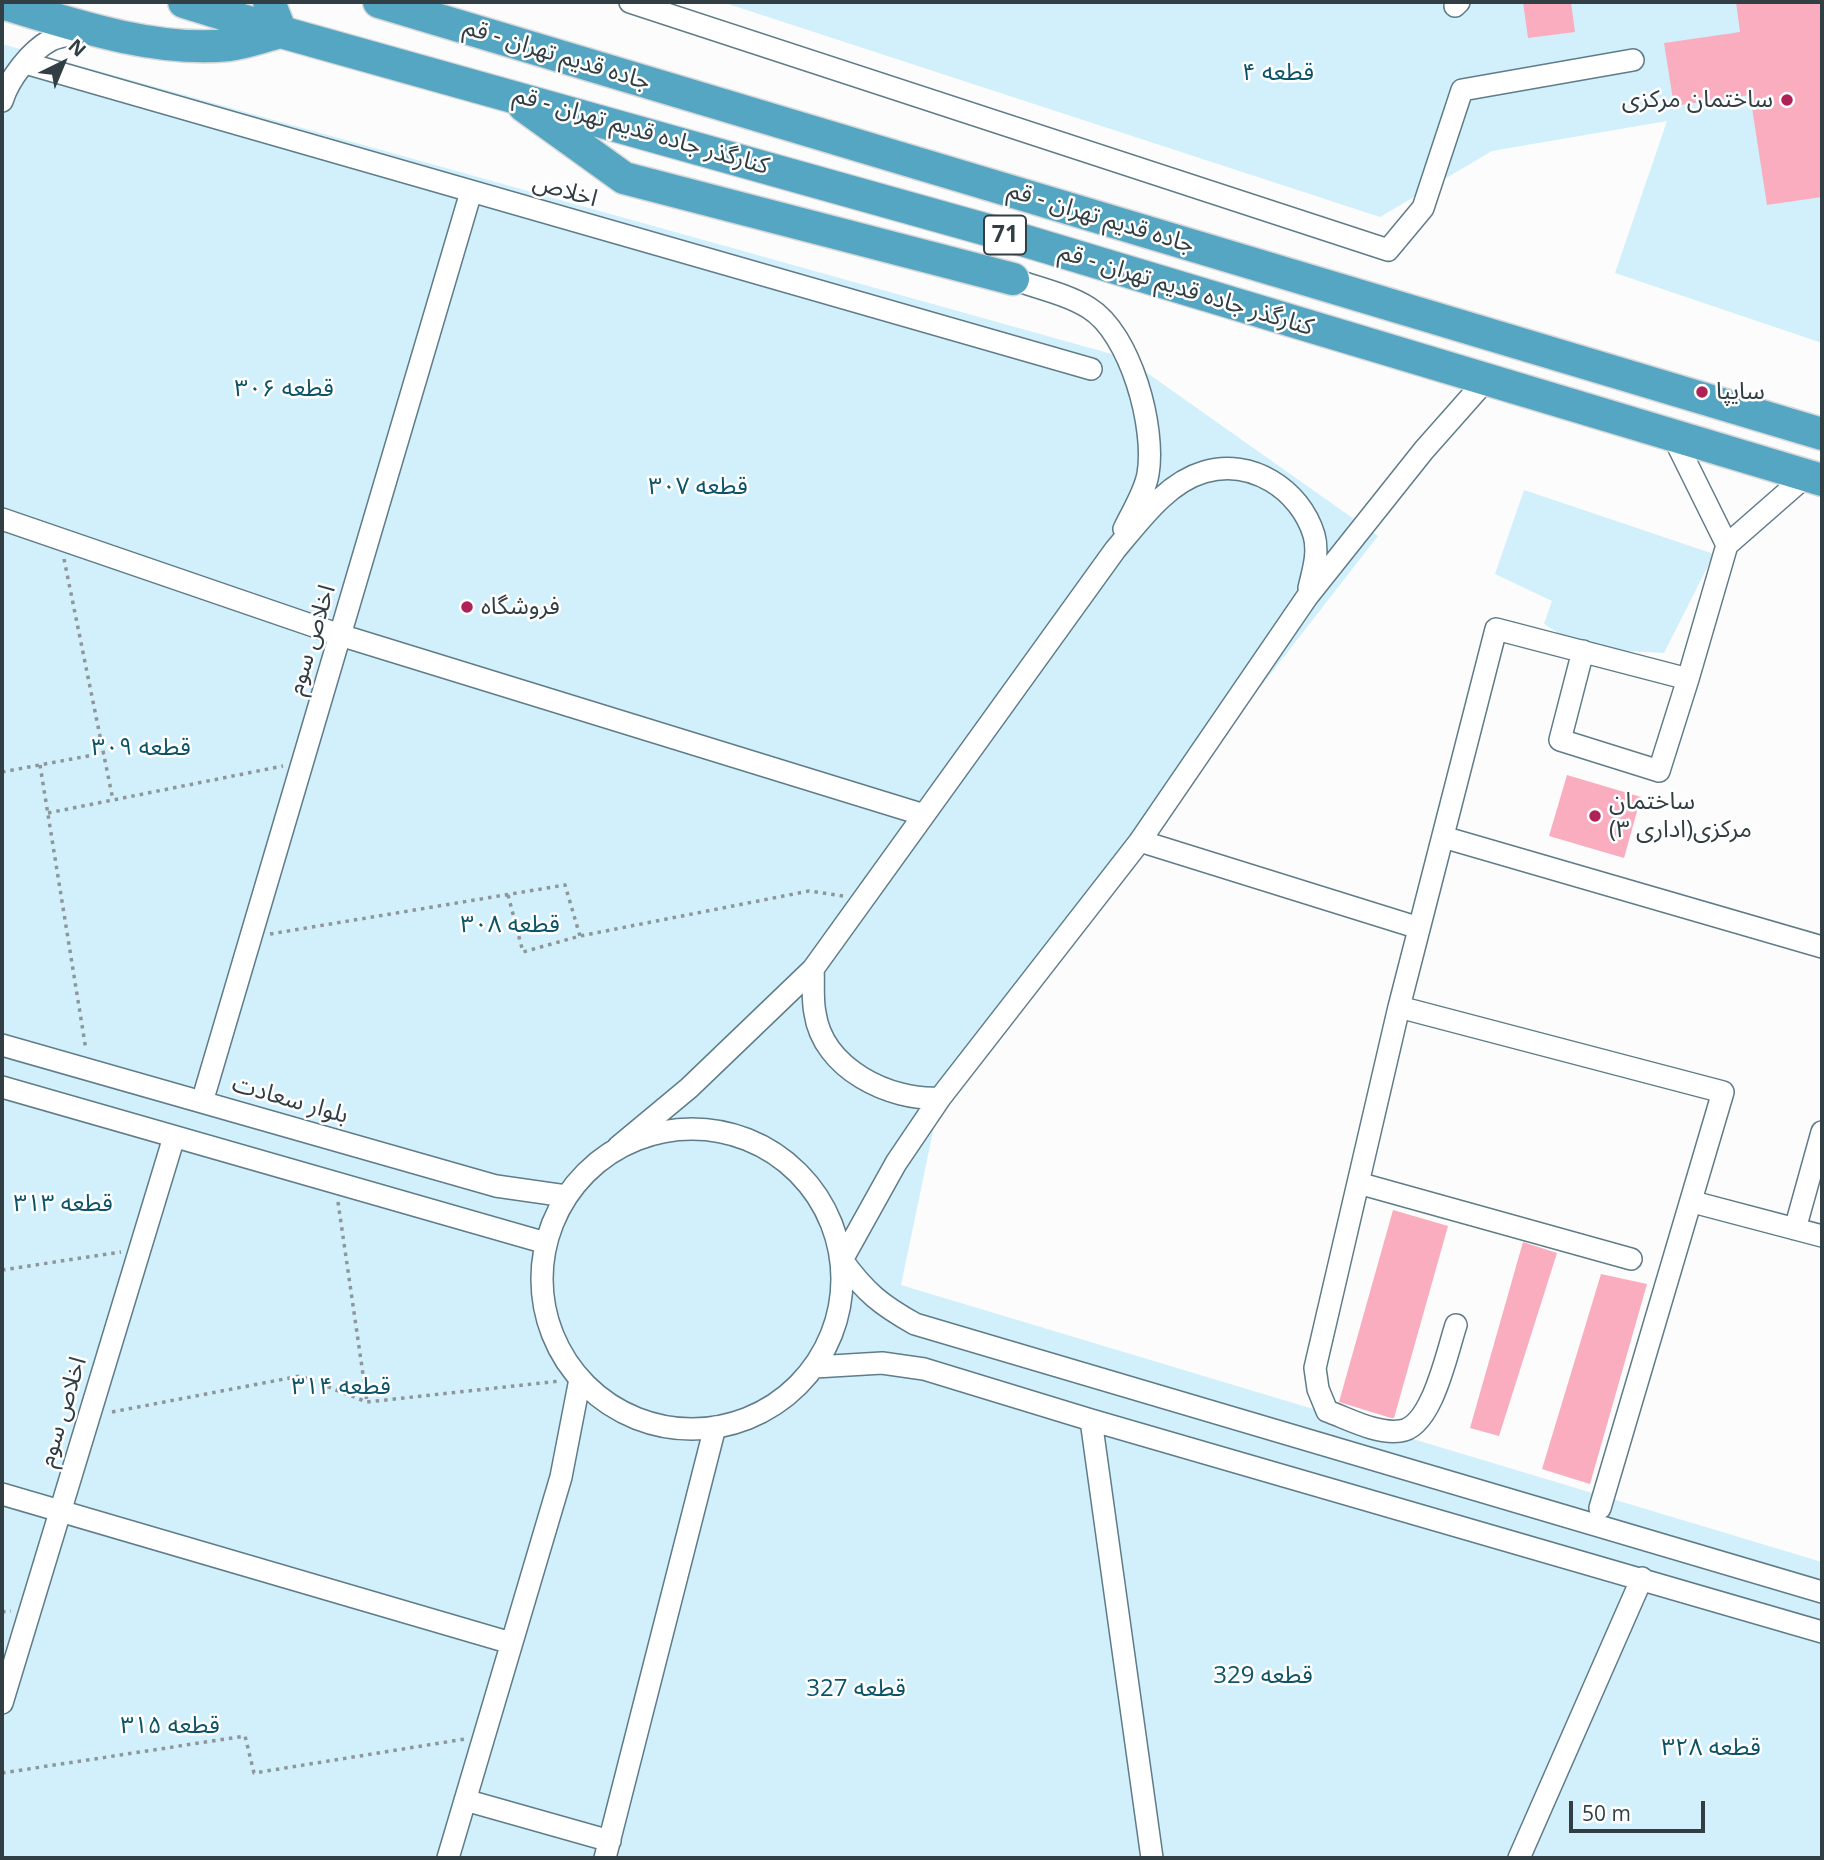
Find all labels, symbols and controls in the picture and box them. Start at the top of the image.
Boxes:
street label: جاده قدیم تهران - قم [460,13,654,97]
north arrow [28,28,98,98]
text: N [63,33,92,62]
park label: قطعه ۴ [1242,59,1314,87]
street label: کنارگذر جاده قدیم تهران - قم [510,81,772,181]
place label: ساختمان مرکزی [1622,86,1773,114]
marker: ساختمان مرکزی [1779,92,1795,108]
street label: اخلاص [530,168,600,214]
street label: جاده قدیم تهران - قم [1004,176,1198,260]
road number: 71 [984,216,1026,254]
street label: کنارگذر جاده قدیم تهران - قم [1055,238,1317,342]
park label: قطعه ۳۰۶ [234,375,334,403]
place label: سایپا [1716,378,1765,406]
marker: سایپا [1694,384,1710,400]
park label: قطعه ۳۰۷ [648,473,748,501]
street label: اخلاص سوم [282,581,342,699]
place label: فروشگاه [481,593,560,621]
marker: فروشگاه [459,599,475,615]
park label: قطعه ۳۰۹ [91,734,191,762]
place label: ساختمان مرکزی(اداری ۳) [1609,788,1752,844]
marker: ساختمان مرکزی(اداری ۳) [1587,808,1603,824]
park label: قطعه ۳۰۸ [460,911,560,939]
street label: بلوار سعادت [229,1070,351,1130]
park label: قطعه ۳۱۳ [13,1190,113,1218]
street label: اخلاص سوم [33,1353,93,1471]
park label: قطعه ۳۱۴ [291,1373,391,1401]
park label: قطعه 329 [1213,1662,1313,1690]
park label: قطعه 327 [806,1675,906,1703]
park label: قطعه ۳۱۵ [120,1712,220,1740]
park label: قطعه ۳۲۸ [1661,1734,1761,1762]
scale bar [1572,1786,1708,1830]
text: 50 m [1582,1799,1631,1827]

